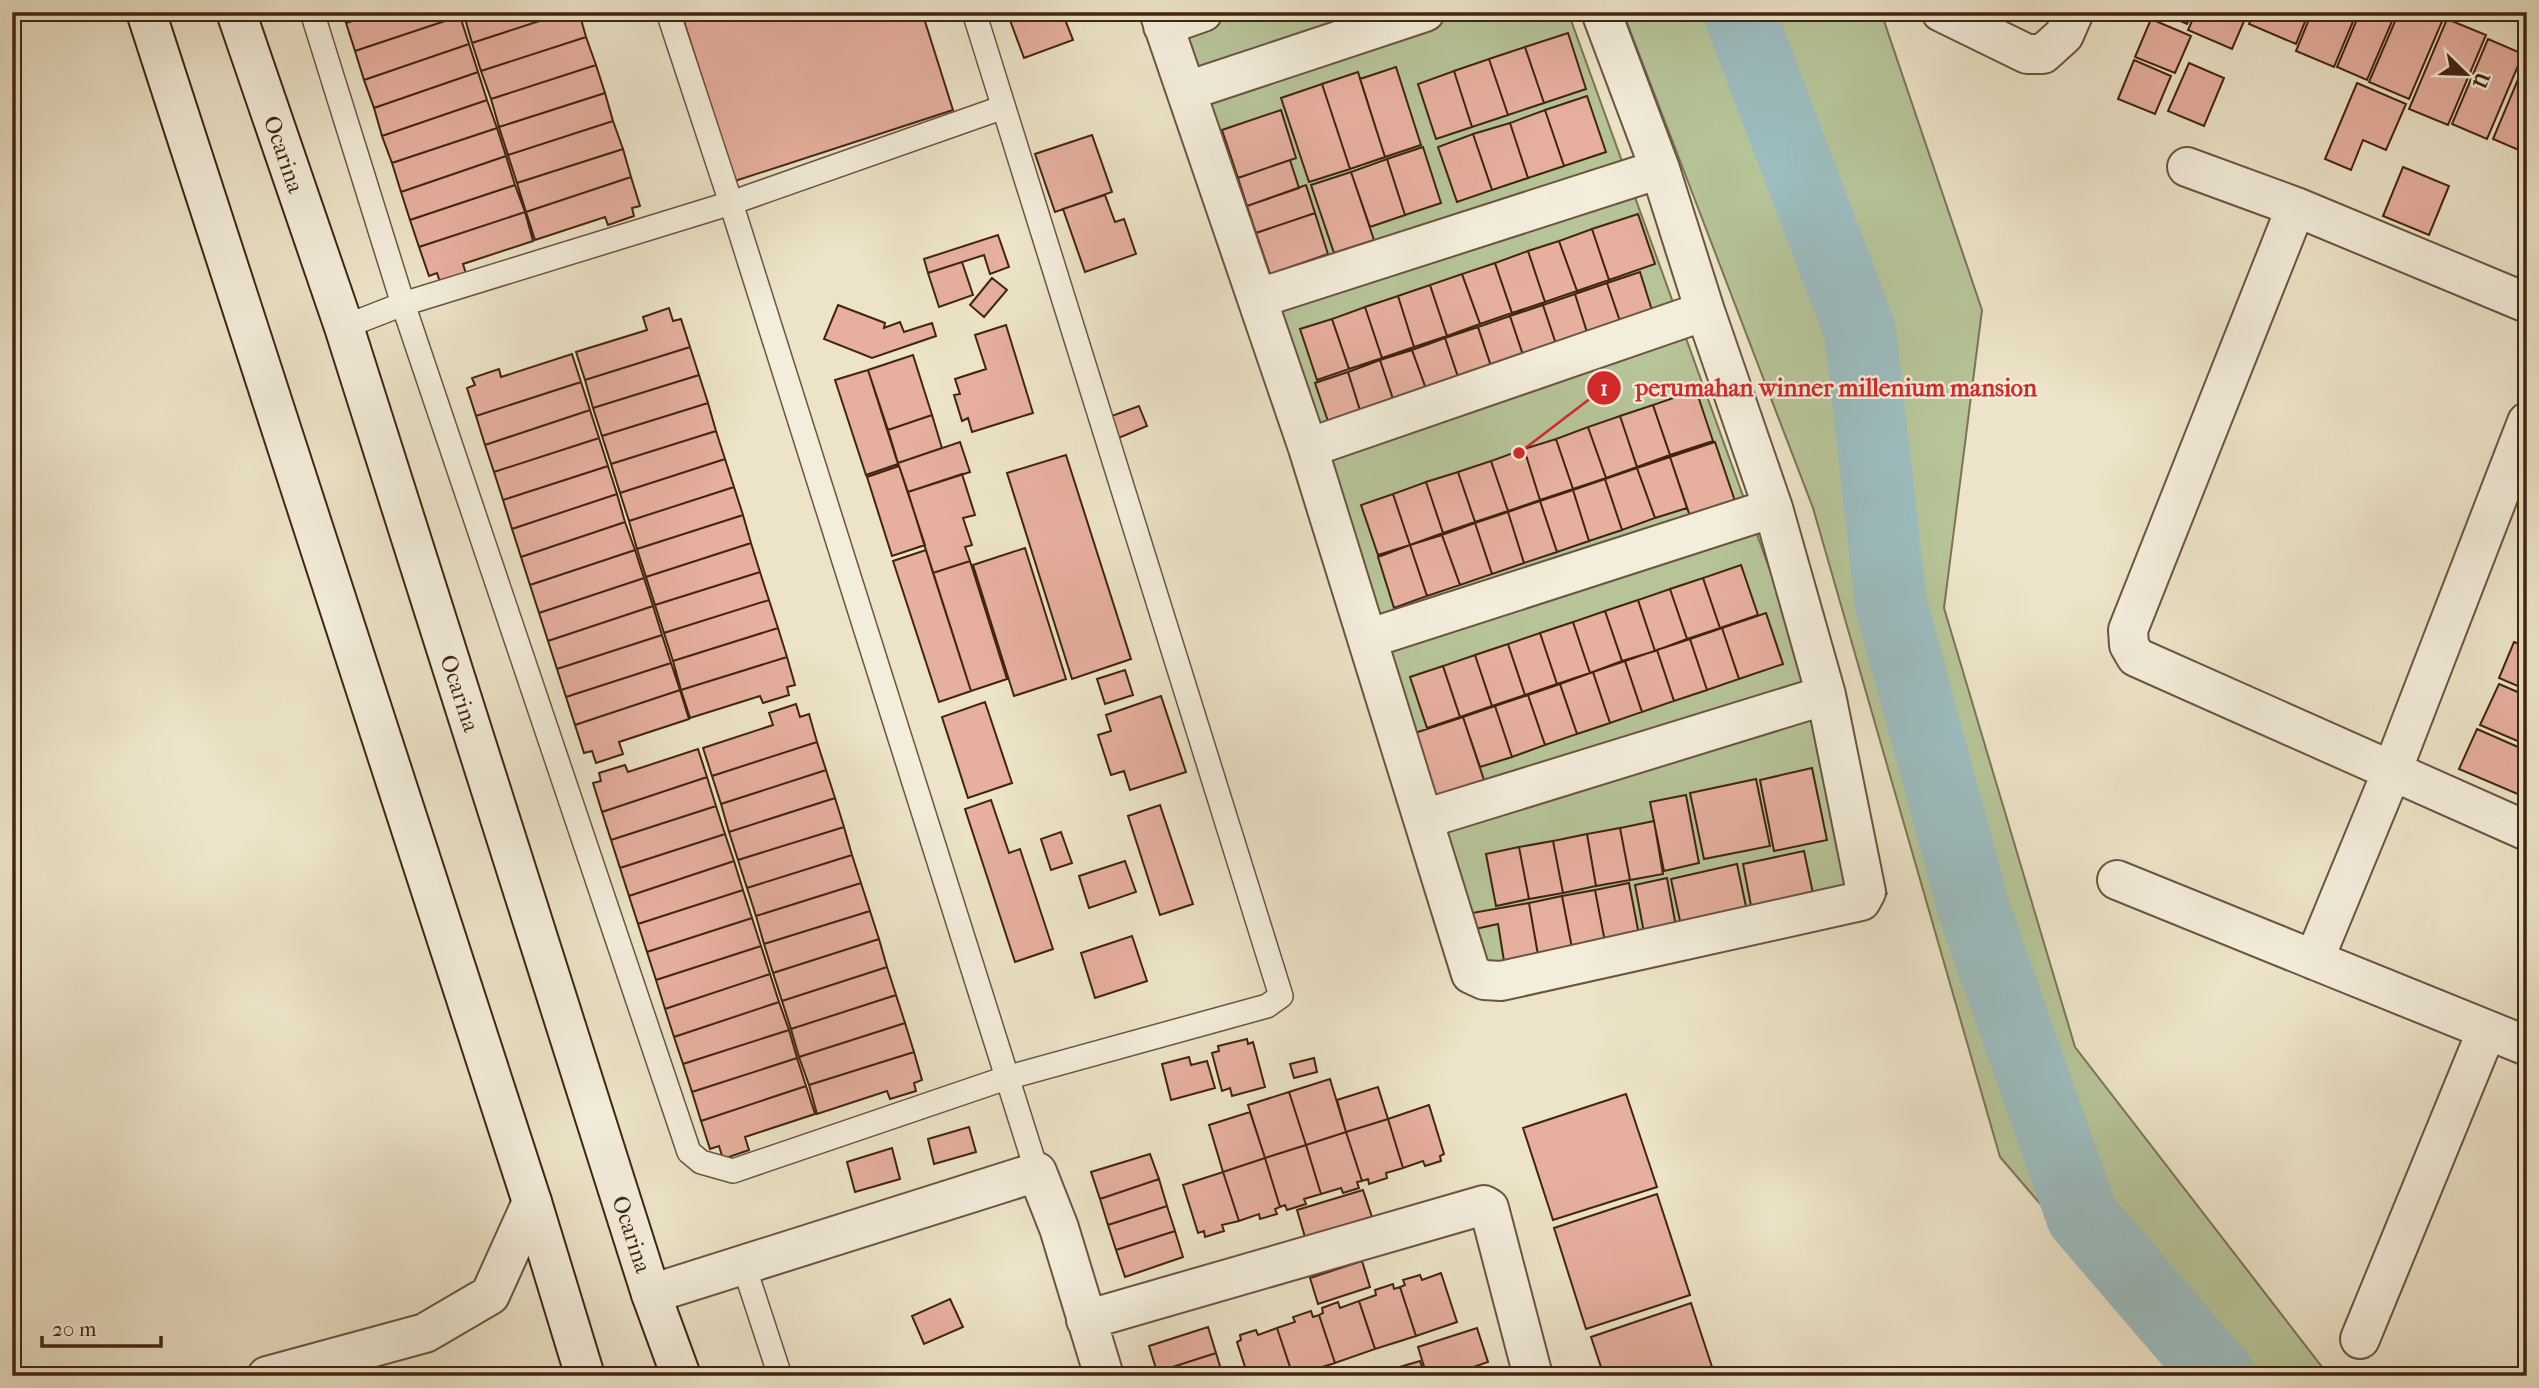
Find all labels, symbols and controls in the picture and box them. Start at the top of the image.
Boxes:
north arrow [2430,38,2500,108]
text: U [2468,68,2494,92]
street label: Ocarina [258,112,309,197]
callout: perumahan winner millenium mansion [1586,365,2051,410]
text: perumahan winner millenium mansion [1634,374,2038,402]
text: 1 [1600,376,1608,400]
street label: Ocarina [434,651,485,736]
street label: Ocarina [606,1192,657,1277]
scale bar [42,1304,161,1348]
text: 20 m [52,1317,97,1341]

